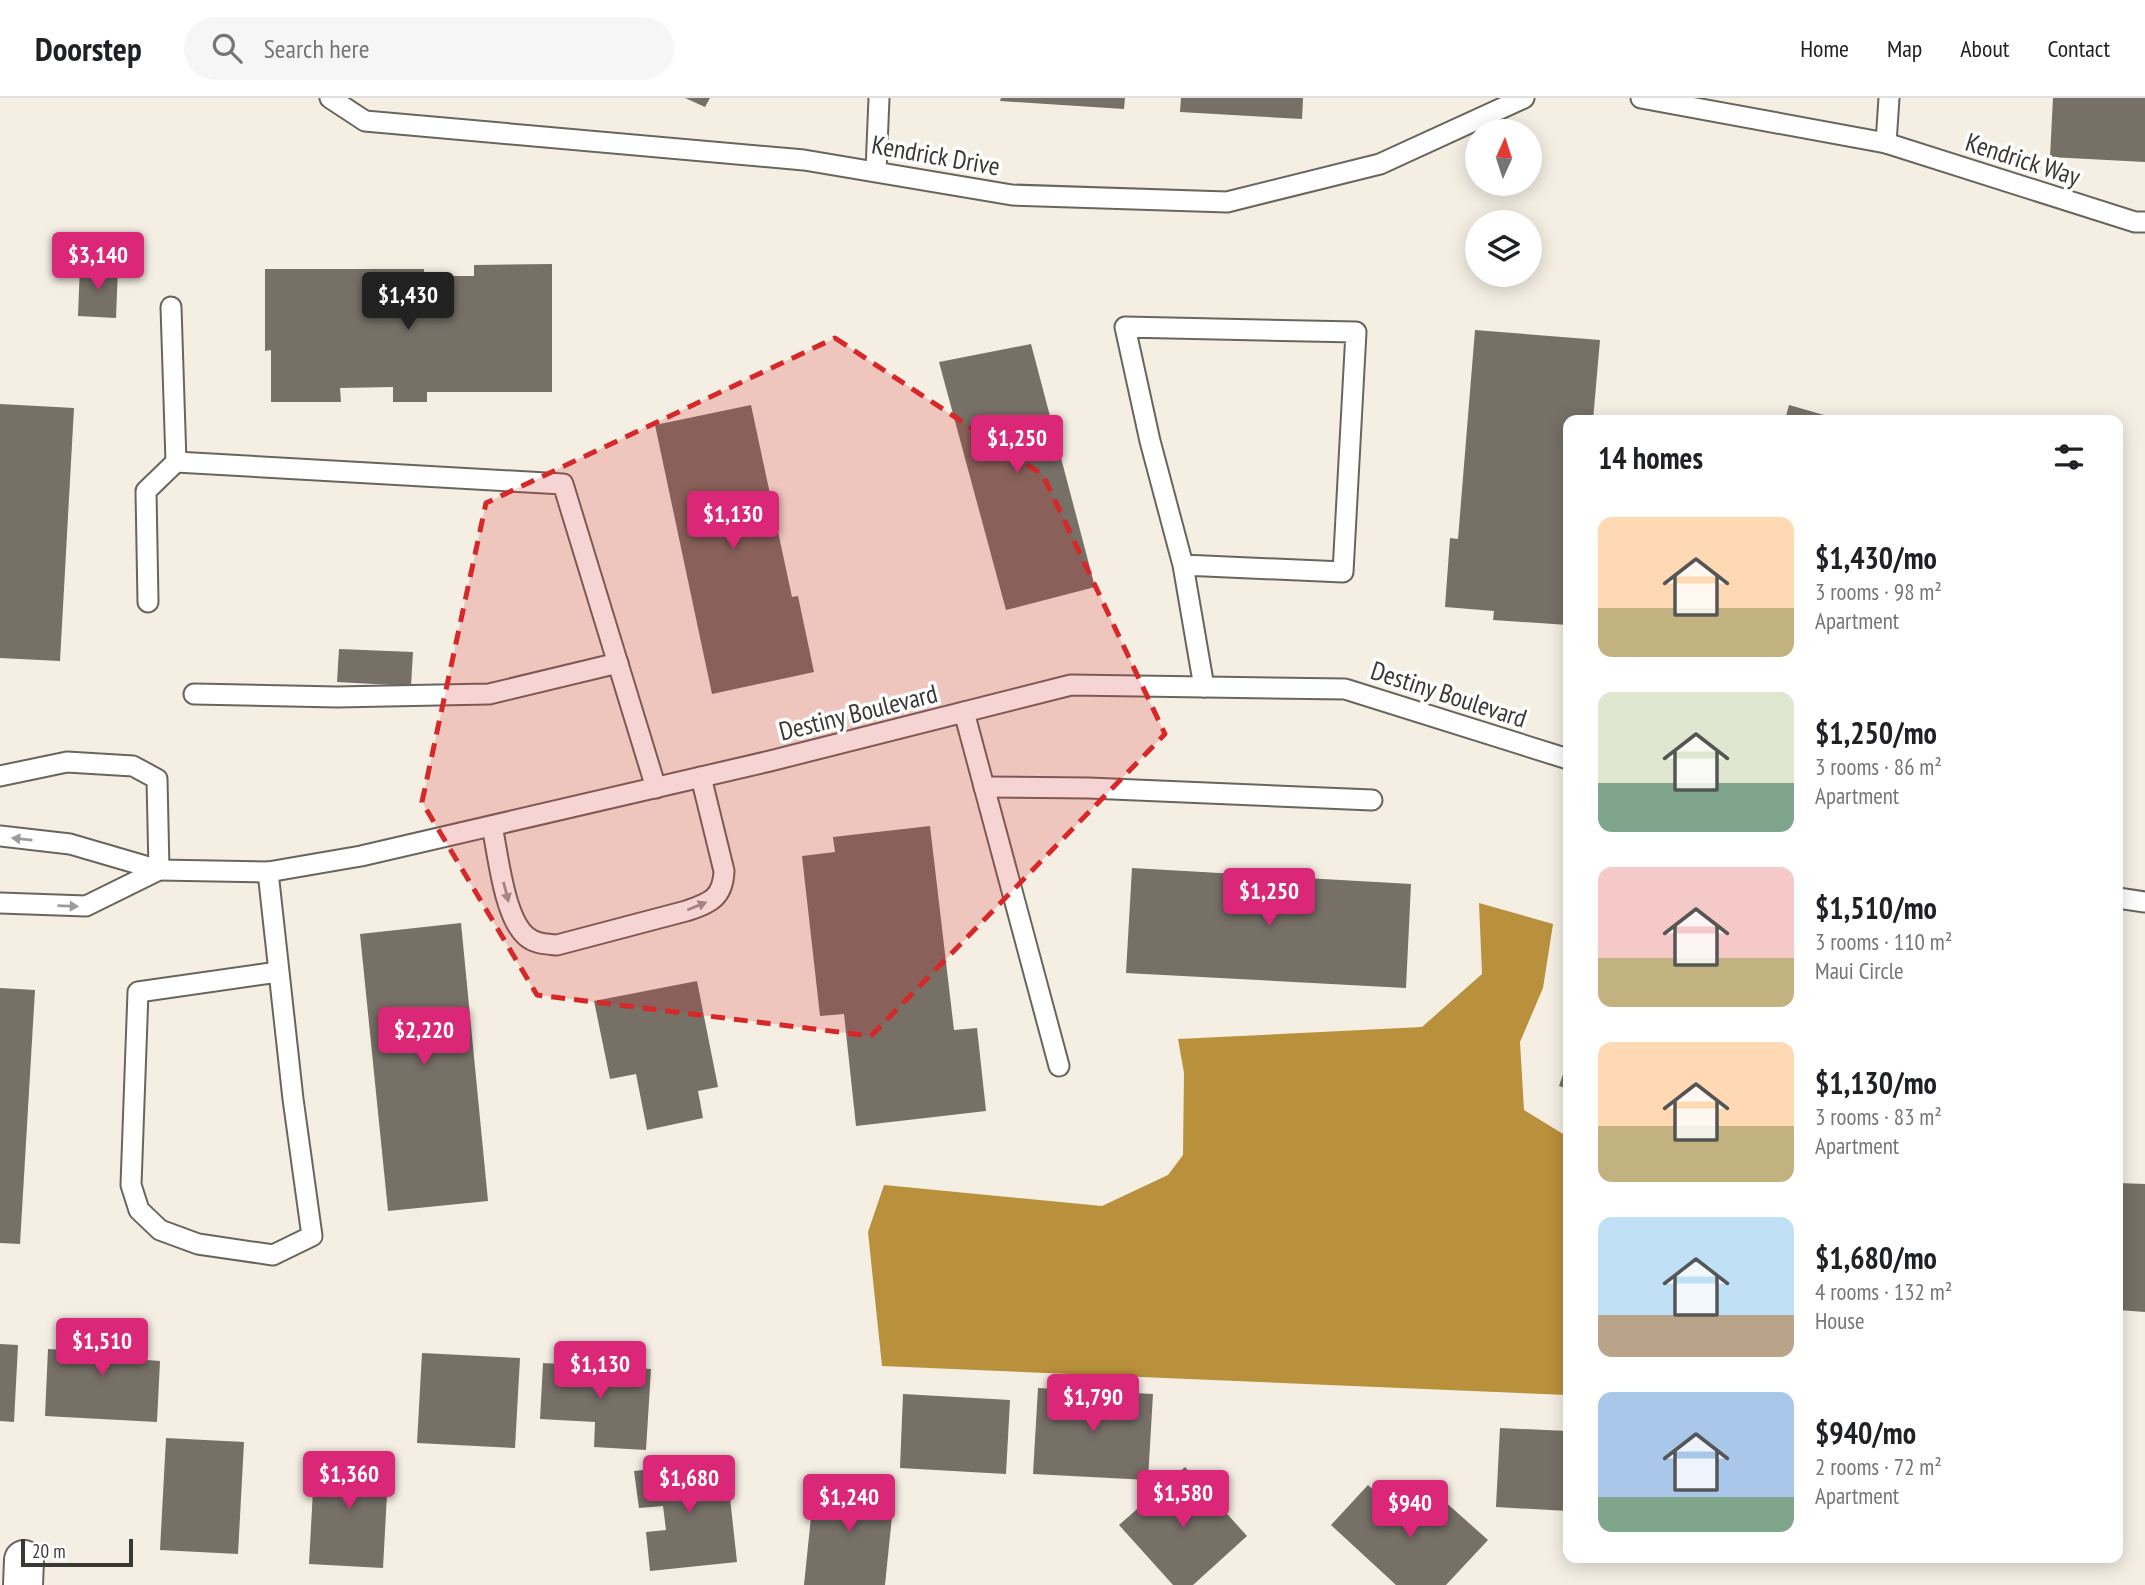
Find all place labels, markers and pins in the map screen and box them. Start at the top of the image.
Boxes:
pin: $3,140 [41,232,155,292]
pin: $1,430 [351,272,465,332]
pin: $1,250 [960,416,1074,475]
pin: $1,130 [676,491,790,551]
pin: $1,250 [1212,868,1326,928]
pin: $2,220 [367,1007,481,1067]
pin: $1,510 [45,1318,159,1378]
pin: $1,130 [543,1342,657,1401]
pin: $1,790 [1036,1374,1150,1434]
pin: $1,360 [292,1452,406,1511]
pin: $1,680 [632,1456,746,1515]
pin: $1,580 [1126,1470,1240,1530]
pin: $1,240 [792,1474,906,1534]
pin: $940 [1369,1480,1451,1540]

